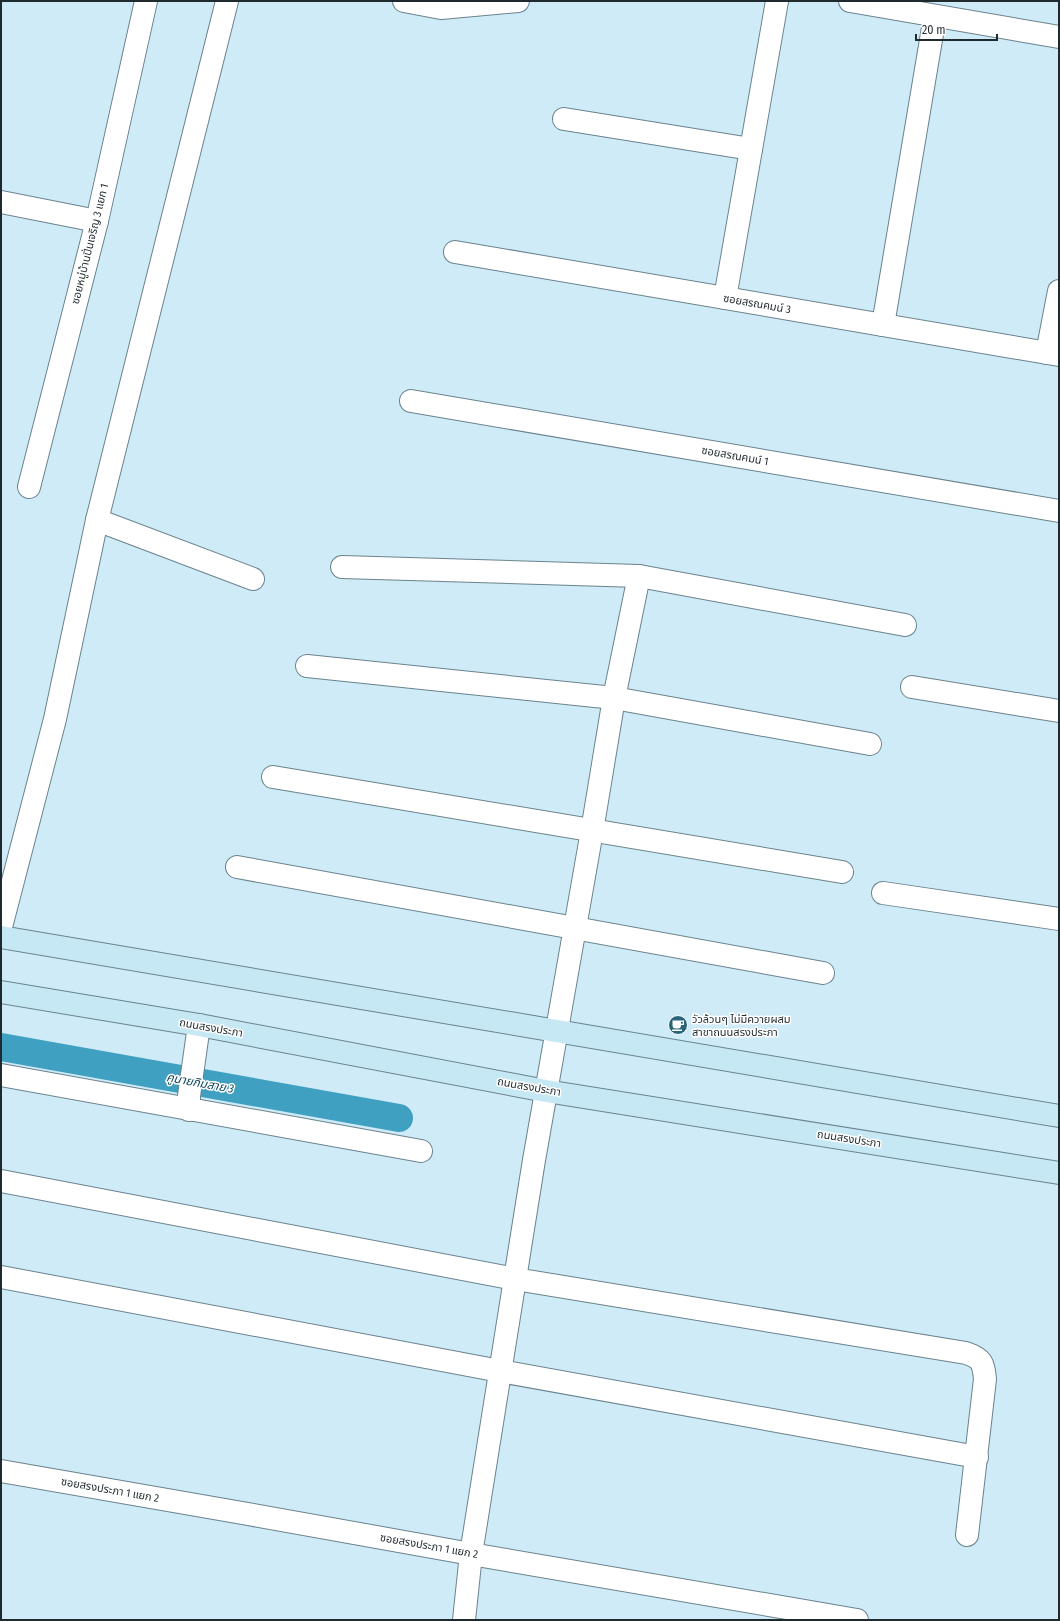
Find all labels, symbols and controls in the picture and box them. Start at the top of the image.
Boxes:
scale bar [916,16,997,42]
text: 20 m [922,23,946,37]
street label: ซอยหมู่บ้านปิ่นเจริญ 3 แยก 1 [67,182,111,306]
street label: ซอยสรณคมน์ 3 [722,292,792,316]
street label: ซอยสรณคมน์ 1 [701,444,769,468]
place label: วัวล้วนๆ ไม่มีควายผสม สาขาถนนสรงประภา [692,1013,791,1039]
cafe icon: วัวล้วนๆ ไม่มีควายผสม สาขาถนนสรงประภา [667,1014,689,1036]
street label: ถนนสรงประภา [178,1016,244,1040]
water label: คูนายกิมสาย 3 [165,1070,235,1097]
street label: ถนนสรงประภา [496,1075,562,1099]
street label: ถนนสรงประภา [816,1128,882,1150]
street label: ซอยสรงประภา 1 แยก 2 [60,1475,160,1505]
street label: ซอยสรงประภา 1 แยก 2 [379,1531,479,1561]

